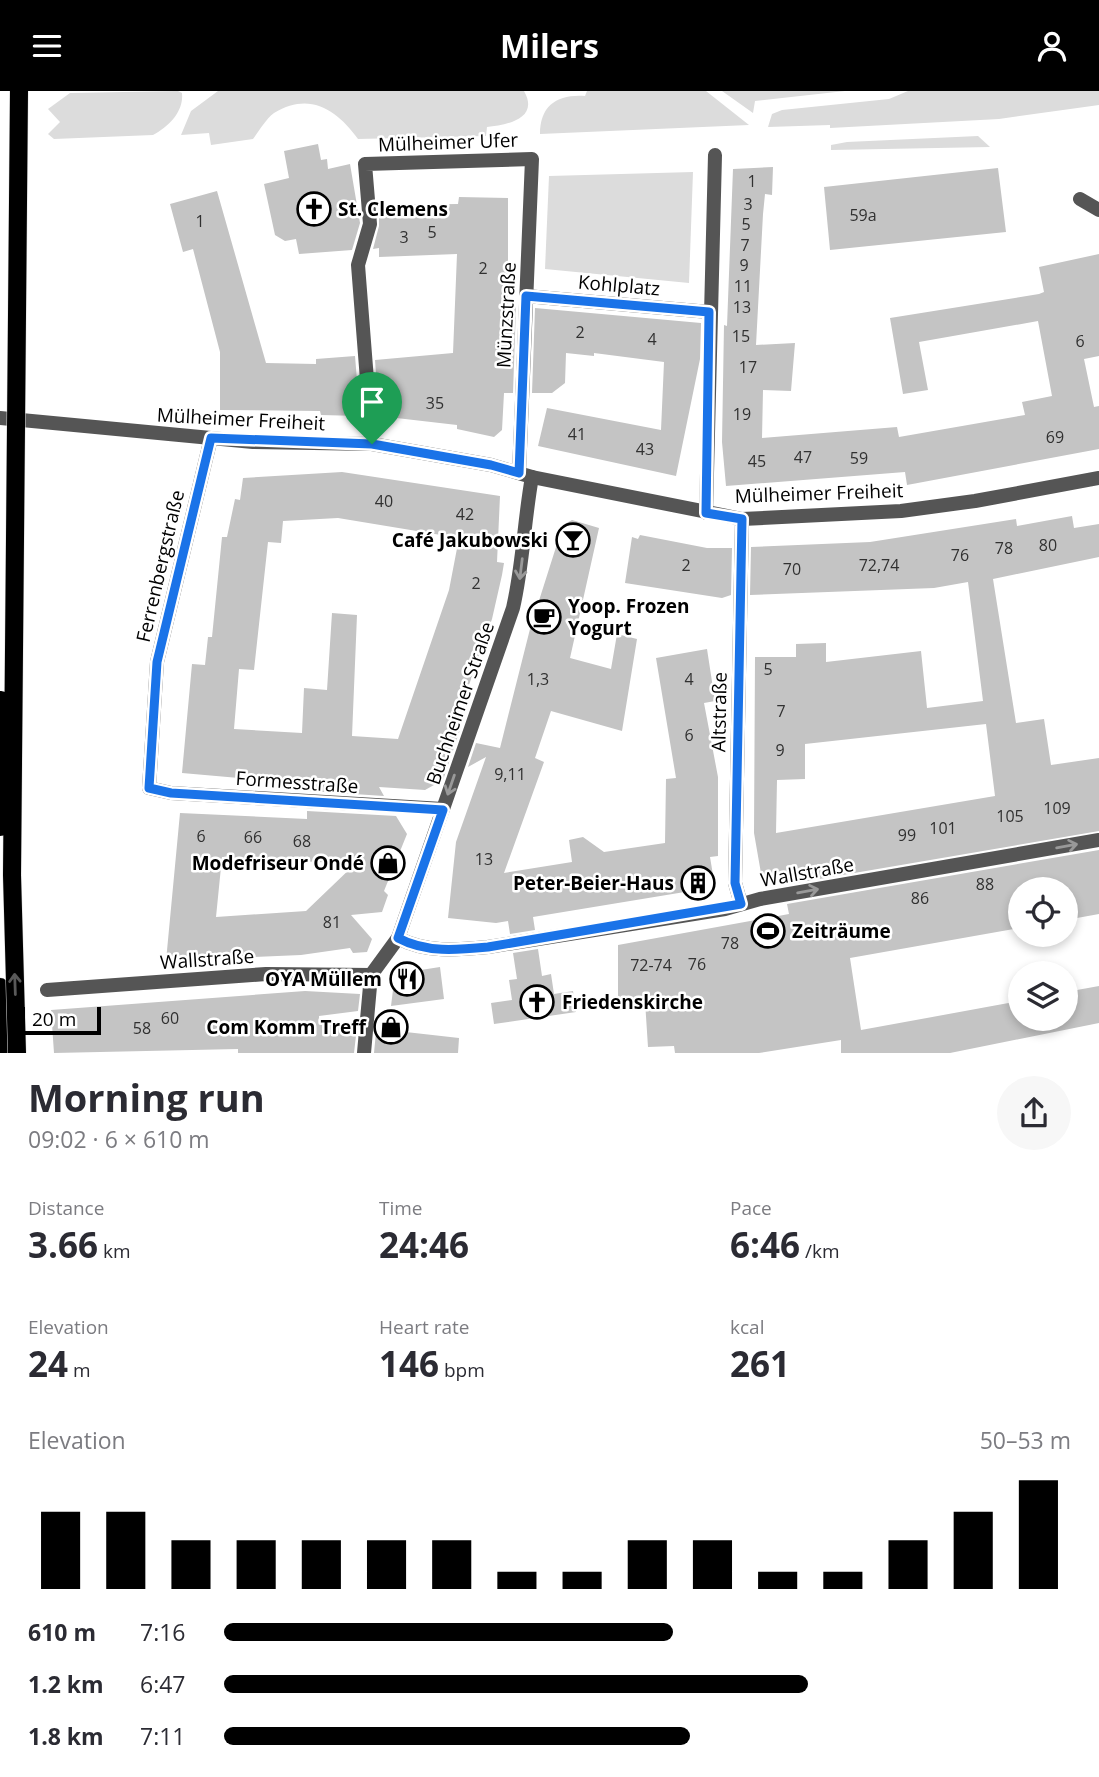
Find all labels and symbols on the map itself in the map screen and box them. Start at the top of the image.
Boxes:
street label: Mülheimer Ufer [377,127,519,157]
house number: 1 [747,170,757,192]
church icon: St. Clemens [295,190,333,228]
house number: 3 [743,193,753,215]
place label: St. Clemens [338,196,448,222]
house number: 59a [849,204,877,226]
house number: 1 [195,210,205,232]
house number: 5 [741,213,751,235]
house number: 5 [427,221,437,243]
house number: 3 [399,226,409,248]
house number: 7 [740,234,750,256]
house number: 9 [739,254,749,276]
house number: 2 [478,257,488,279]
street label: Münzstraße [490,261,522,369]
street label: Kohlplatz [577,268,661,302]
house number: 11 [734,275,752,297]
house number: 13 [733,296,751,318]
house number: 2 [575,321,585,343]
house number: 15 [732,325,750,347]
house number: 4 [647,328,657,350]
house number: 6 [1075,330,1085,352]
house number: 17 [739,356,757,378]
pin [342,372,402,444]
house number: 35 [426,392,444,414]
street label: Mülheimer Freiheit [156,402,326,436]
house number: 19 [733,403,751,425]
house number: 41 [568,423,586,445]
house number: 69 [1046,426,1064,448]
house number: 43 [636,438,654,460]
house number: 47 [794,446,812,468]
house number: 59 [850,447,868,469]
house number: 45 [748,450,766,472]
street label: Mülheimer Freiheit [734,477,904,509]
street label: Ferrenbergstraße [130,487,190,645]
house number: 40 [375,490,393,512]
house number: 42 [456,503,474,525]
bar icon: Café Jakubowski [554,521,592,559]
place label: Café Jakubowski [392,527,548,553]
house number: 80 [1039,534,1057,556]
house number: 78 [995,537,1013,559]
house number: 76 [951,544,969,566]
house number: 2 [681,554,691,576]
house number: 72,74 [859,554,899,576]
one-way arrow [514,557,527,580]
house number: 70 [783,558,801,580]
house number: 2 [471,572,481,594]
place label: Yoop. Frozen Yogurt [568,593,690,641]
cafe icon: Yoop. Frozen Yogurt [525,598,563,636]
street label: Buchheimer Straße [420,618,500,788]
house number: 5 [763,658,773,680]
house number: 1,3 [527,668,549,690]
house number: 4 [684,668,694,690]
street label: Altstraße [705,672,733,752]
house number: 7 [776,700,786,722]
house number: 6 [684,724,694,746]
house number: 9 [775,739,785,761]
house number: 9,11 [494,763,526,785]
street label: Formesstraße [235,765,359,799]
one-way arrow [444,773,456,795]
house number: 109 [1043,797,1071,819]
house number: 105 [996,805,1024,827]
house number: 101 [929,817,957,839]
house number: 99 [898,824,916,846]
house number: 6 [196,825,206,847]
house number: 66 [244,826,262,848]
house number: 68 [293,830,311,852]
one-way arrow [1055,838,1078,852]
shop icon: Modefriseur Ondé [369,844,407,882]
house number: 13 [475,848,493,870]
place label: Modefriseur Ondé [192,850,364,876]
street label: Wallstraße [758,851,856,893]
building icon: Peter-Beier-Haus [679,864,717,902]
place label: Peter-Beier-Haus [513,870,674,896]
house number: 88 [976,873,994,895]
one-way arrow [796,884,819,897]
house number: 86 [911,887,929,909]
house number: 81 [323,911,341,933]
sports icon: Zeiträume [749,912,787,950]
place label: Zeiträume [792,918,891,944]
house number: 78 [721,932,739,954]
street label: Wallstraße [159,943,255,975]
house number: 76 [688,953,706,975]
house number: 72-74 [630,954,672,976]
restaurant icon: OYA Müllem [388,960,426,998]
place label: OYA Müllem [265,966,382,992]
one-way arrow [9,973,22,996]
church icon: Friedenskirche [518,983,556,1021]
place label: Friedenskirche [562,989,703,1015]
scale bar [21,1003,102,1035]
house number: 60 [161,1007,179,1029]
shop icon: Com Komm Treff [372,1008,410,1046]
place label: Com Komm Treff [206,1014,367,1040]
house number: 58 [133,1017,151,1039]

